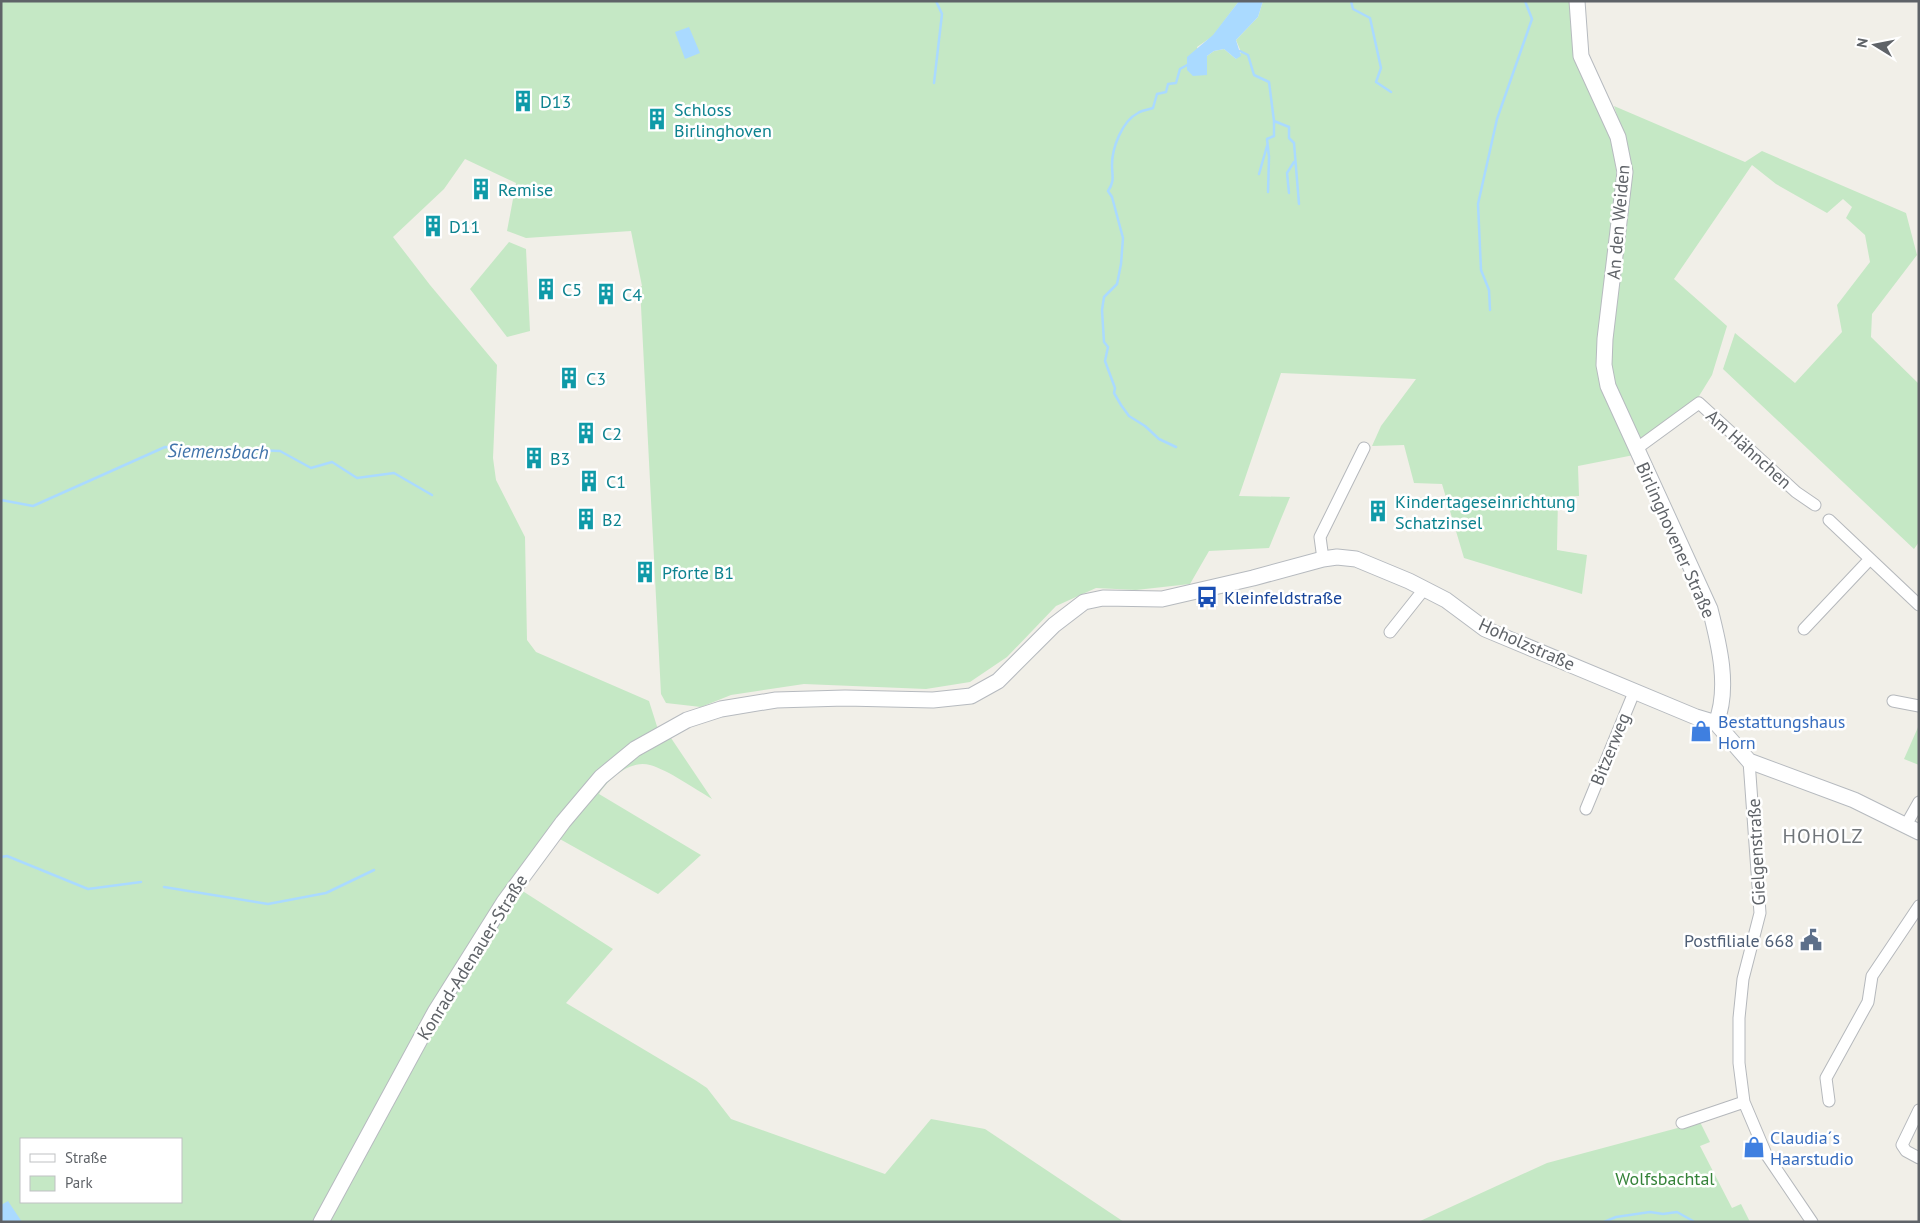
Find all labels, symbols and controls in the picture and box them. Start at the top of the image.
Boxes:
north arrow [1850,20,1900,70]
text: N [1853,37,1872,49]
building icon: D13 [510,88,536,114]
place label: D13 [540,90,571,113]
place label: Schloss Birlinghoven [674,98,772,142]
building icon: Schloss Birlinghoven [644,106,670,132]
street label: An den Weiden [1602,164,1634,280]
building icon: Remise [468,176,494,202]
place label: Remise [498,178,553,201]
building icon: D11 [420,213,446,239]
place label: D11 [449,215,480,238]
building icon: C5 [533,276,559,302]
place label: C5 [562,278,582,301]
building icon: C4 [593,281,619,307]
place label: C4 [622,283,642,306]
building icon: C3 [556,365,582,391]
place label: C3 [586,367,606,390]
street label: Am Hähnchen [1701,404,1797,494]
building icon: C2 [573,420,599,446]
place label: C2 [602,422,622,445]
water label: Siemensbach [167,438,269,464]
building icon: B3 [521,445,547,471]
place label: B3 [550,447,570,470]
street label: Birlinghovener Straße [1631,458,1721,622]
building icon: C1 [576,468,602,494]
place label: C1 [606,470,626,493]
place label: Kindertageseinrichtung Schatzinsel [1395,490,1576,534]
building icon: Kindertageseinrichtung Schatzinsel [1365,498,1391,524]
building icon: B2 [573,506,599,532]
place label: B2 [602,508,622,531]
building icon: Pforte B1 [632,559,658,585]
place label: Pforte B1 [662,561,734,584]
bus stop icon: Kleinfeldstraße [1194,584,1220,610]
place label: Kleinfeldstraße [1224,586,1342,609]
street label: Hoholzstraße [1475,613,1579,675]
street label: Bitzerweg [1585,709,1635,789]
place label: Bestattungshaus Horn [1718,710,1845,754]
shop icon: Bestattungshaus Horn [1688,718,1714,744]
street label: Gielgenstraße [1742,798,1770,906]
district label: HOHOLZ [1783,823,1863,849]
street label: Konrad-Adenauer-Straße [412,870,532,1044]
public building icon: Postfiliale 668 [1798,927,1824,953]
place label: Postfiliale 668 [1684,929,1794,952]
place label: Claudia´s Haarstudio [1770,1126,1854,1170]
shop icon: Claudia´s Haarstudio [1741,1134,1767,1160]
legend [20,1138,182,1203]
text: Straße [65,1148,107,1167]
park label: Wolfsbachtal [1615,1167,1715,1190]
text: Park [65,1173,93,1192]

